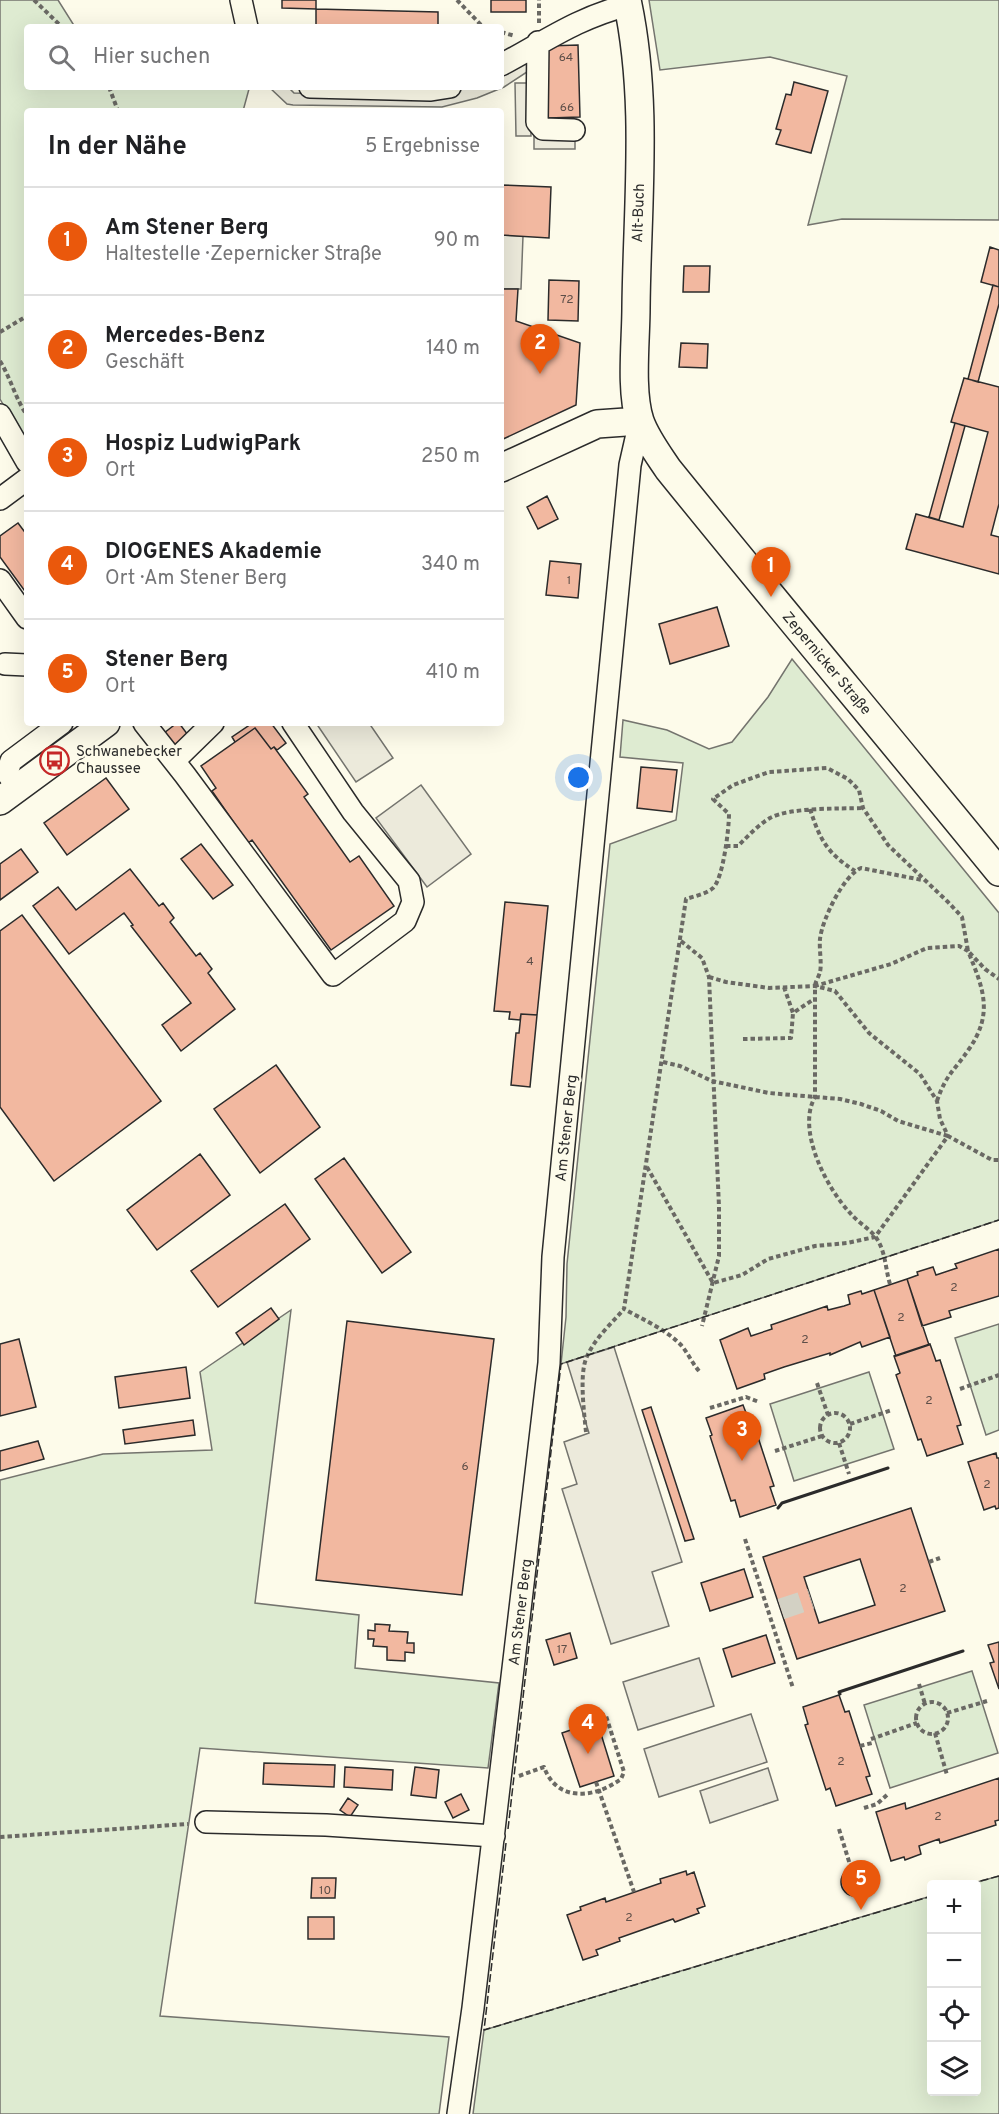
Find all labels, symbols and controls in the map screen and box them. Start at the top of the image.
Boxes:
search box [24,24,504,90]
icon: search [45,41,78,74]
text: Hier suchen [93,44,210,71]
house number: 64 [559,50,573,66]
house number: 66 [560,100,574,116]
text: In der Nähe [48,131,187,164]
text: 5 Ergebnisse [365,134,480,160]
street label: Alt-Buch [629,183,650,243]
text: Am Stener Berg [105,215,269,242]
text: 1 [64,228,72,254]
text: 90 m [434,228,480,254]
text: Haltestelle · Zepernicker Straße [105,242,382,268]
house number: 72 [560,292,574,308]
text: Mercedes-Benz [105,323,265,350]
pin: 2 [520,324,560,374]
text: 2 [61,336,74,362]
text: 140 m [426,336,480,362]
text: Geschäft [105,350,185,376]
text: Hospiz LudwigPark [105,431,301,458]
text: 3 [62,444,74,470]
text: 250 m [421,444,480,470]
text: Ort [105,458,135,484]
text: DIOGENES Akademie [105,539,322,566]
pin: 1 [752,548,790,597]
text: 4 [61,552,74,578]
text: 340 m [421,552,480,578]
text: Ort · Am Stener Berg [105,566,287,592]
house number: 1 [567,573,571,589]
street label: Zepernicker Straße [777,608,875,719]
text: Stener Berg [105,647,228,674]
text: 5 [61,660,74,686]
text: 410 m [426,660,480,686]
text: Ort [105,674,135,700]
place label: Schwanebecker Chaussee [76,743,182,779]
bus stop icon: Schwanebecker Chaussee [39,744,71,776]
your location [564,763,593,792]
house number: 4 [526,954,534,970]
street label: Am Stener Berg [552,1074,583,1183]
house number: 2 [950,1280,958,1296]
house number: 2 [897,1310,905,1326]
house number: 2 [801,1332,809,1348]
house number: 2 [925,1393,933,1409]
pin: 3 [722,1412,762,1461]
house number: 6 [461,1459,469,1475]
house number: 2 [983,1477,991,1493]
street label: Am Stener Berg [506,1558,537,1667]
house number: 2 [899,1581,907,1597]
house number: 17 [557,1642,567,1658]
pin: 4 [568,1704,608,1754]
house number: 2 [837,1754,845,1770]
house number: 2 [934,1809,942,1825]
pin: 5 [842,1860,880,1910]
map controls [927,1880,981,2096]
button: + [927,1880,981,1934]
house number: 10 [319,1883,331,1899]
house number: 2 [625,1910,633,1926]
button: − [927,1934,981,1988]
button: locate [927,1988,981,2042]
button: layers [927,2042,981,2096]

